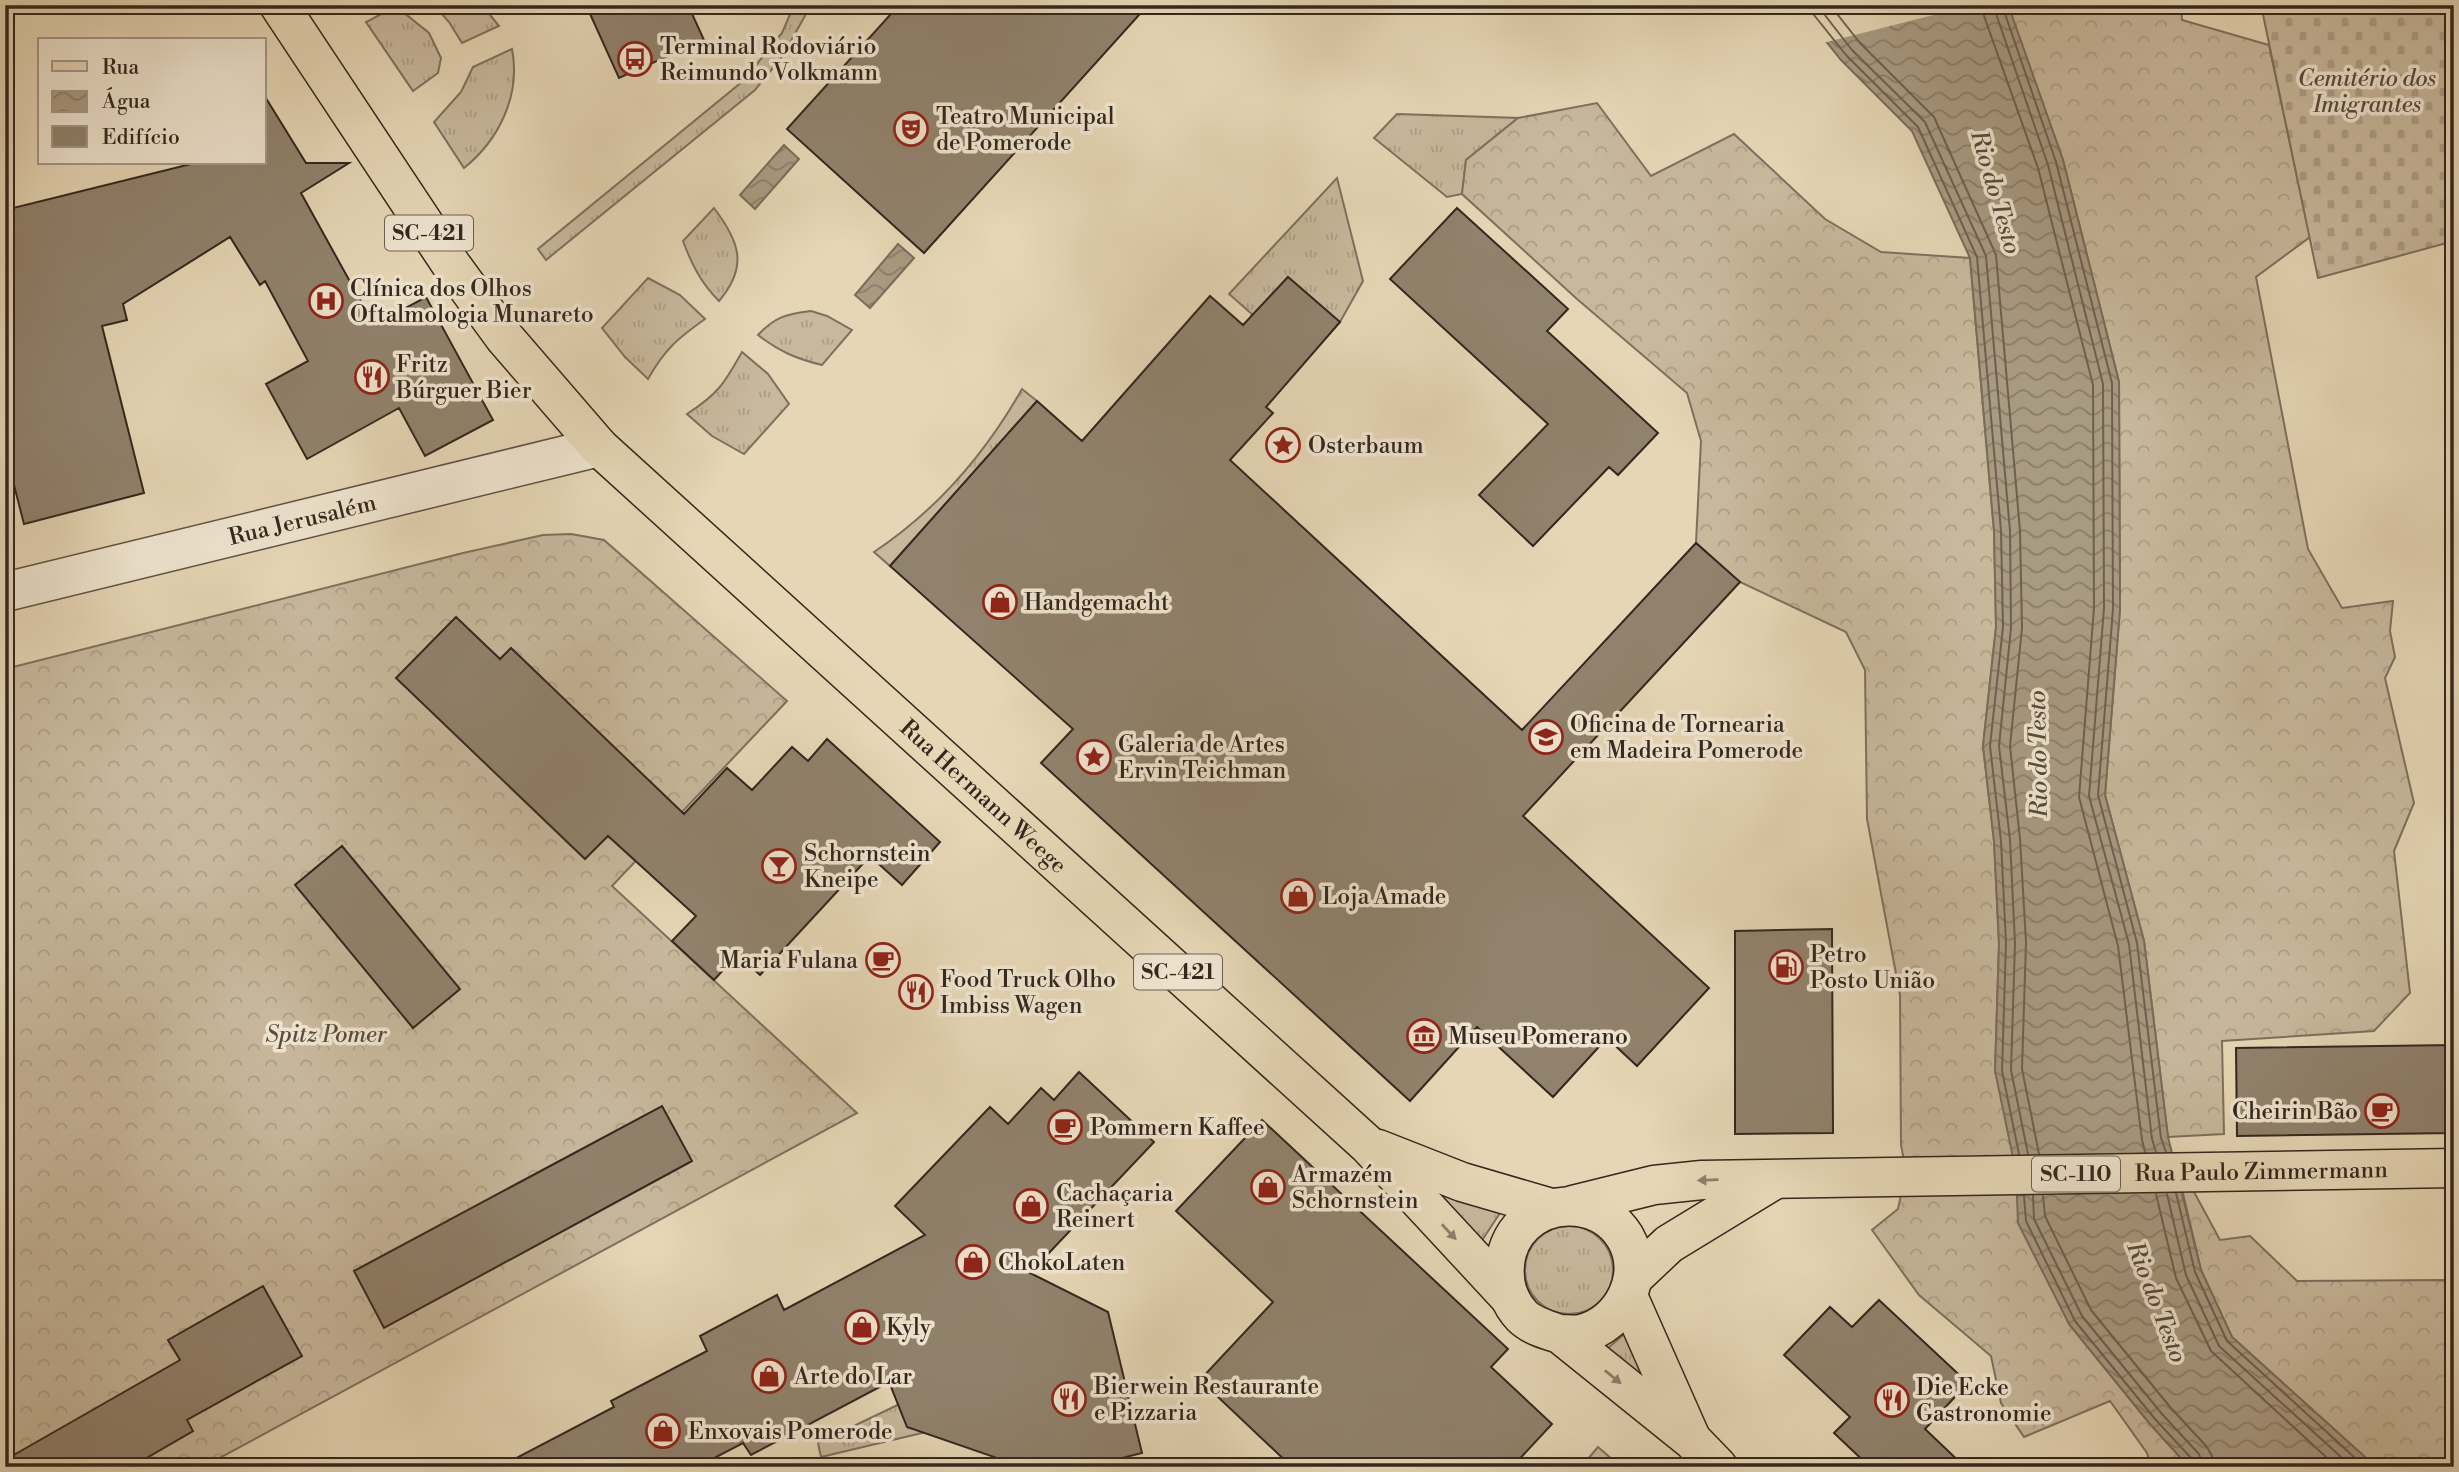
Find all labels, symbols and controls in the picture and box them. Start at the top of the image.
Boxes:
place label: Terminal Rodoviário Reimundo Volkmann [660,33,878,87]
legend [38,38,266,164]
bus stop icon: Terminal Rodoviário Reimundo Volkmann [616,40,654,78]
text: Rua [102,55,139,81]
park label: Cemitério dos Imigrantes [2298,65,2437,119]
text: Água [101,87,151,115]
place label: Teatro Municipal de Pomerode [936,103,1115,157]
theatre icon: Teatro Municipal de Pomerode [892,110,930,148]
text: Edifício [102,125,180,151]
water label: Rio do Testo [1963,126,2027,258]
road number: SC-421 [385,216,473,250]
place label: Clínica dos Olhos Oftalmologia Munareto [350,275,594,329]
hospital icon: Clínica dos Olhos Oftalmologia Munareto [307,282,345,320]
place label: Fritz Búrguer Bier [395,351,532,405]
restaurant icon: Fritz Búrguer Bier [353,358,391,396]
place icon: Osterbaum [1264,426,1302,464]
place label: Osterbaum [1308,432,1424,460]
street label: Rua Jerusalém [226,489,379,552]
shop icon: Handgemacht [981,583,1019,621]
place label: Handgemacht [1024,589,1169,617]
water label: Rio do Testo [2023,690,2055,819]
place label: Oficina de Tornearia em Madeira Pomerode [1570,711,1803,765]
street label: Rua Hermann Weege [894,714,1072,880]
school or university icon: Oficina de Tornearia em Madeira Pomerode [1527,718,1565,756]
place label: Galeria de Artes Ervin Teichman [1118,731,1286,785]
place icon: Galeria de Artes Ervin Teichman [1075,738,1113,776]
place label: Schornstein Kneipe [804,840,931,894]
bar icon: Schornstein Kneipe [760,847,798,885]
shop icon: Loja Amade [1279,877,1317,915]
place label: Loja Amade [1322,883,1446,911]
cafe icon: Maria Fulana [864,941,902,979]
place label: Petro Posto União [1810,941,1935,995]
place label: Maria Fulana [720,947,858,975]
fuel station icon: Petro Posto União [1767,948,1805,986]
road number: SC-421 [1134,954,1222,990]
place label: Food Truck Olho Imbiss Wagen [940,966,1116,1020]
restaurant icon: Food Truck Olho Imbiss Wagen [897,973,935,1011]
museum icon: Museu Pomerano [1405,1017,1443,1055]
park label: Spitz Pomer [265,1021,388,1049]
place label: Museu Pomerano [1448,1023,1628,1051]
cafe icon: Cheirin Bão [2363,1092,2401,1130]
place label: Cheirin Bão [2232,1098,2358,1126]
cafe icon: Pommern Kaffee [1046,1108,1084,1146]
place label: Pommern Kaffee [1090,1114,1265,1142]
road number: SC-110 [2032,1156,2120,1192]
street label: Rua Paulo Zimmermann [2134,1156,2388,1188]
place label: Armazém Schornstein [1291,1161,1419,1215]
shop icon: Armazém Schornstein [1249,1168,1287,1206]
one-way arrow [1697,1175,1719,1186]
place label: Cachaçaria Reinert [1056,1180,1173,1234]
shop icon: Cachaçaria Reinert [1012,1187,1050,1225]
one-way arrow [1440,1223,1456,1240]
water label: Rio do Testo [2119,1237,2193,1367]
shop icon: ChokoLaten [954,1243,992,1281]
place label: ChokoLaten [998,1249,1126,1277]
shop icon: Kyly [843,1308,881,1346]
place label: Kyly [886,1314,932,1342]
shop icon: Arte do Lar [750,1357,788,1395]
place label: Arte do Lar [793,1363,912,1391]
one-way arrow [1604,1369,1622,1384]
place label: Bierwein Restaurante e Pizzaria [1093,1373,1319,1427]
place label: Die Ecke Gastronomie [1916,1374,2052,1428]
restaurant icon: Bierwein Restaurante e Pizzaria [1050,1380,1088,1418]
restaurant icon: Die Ecke Gastronomie [1873,1381,1911,1419]
shop icon: Enxovais Pomerode [644,1412,682,1450]
place label: Enxovais Pomerode [688,1418,893,1446]

